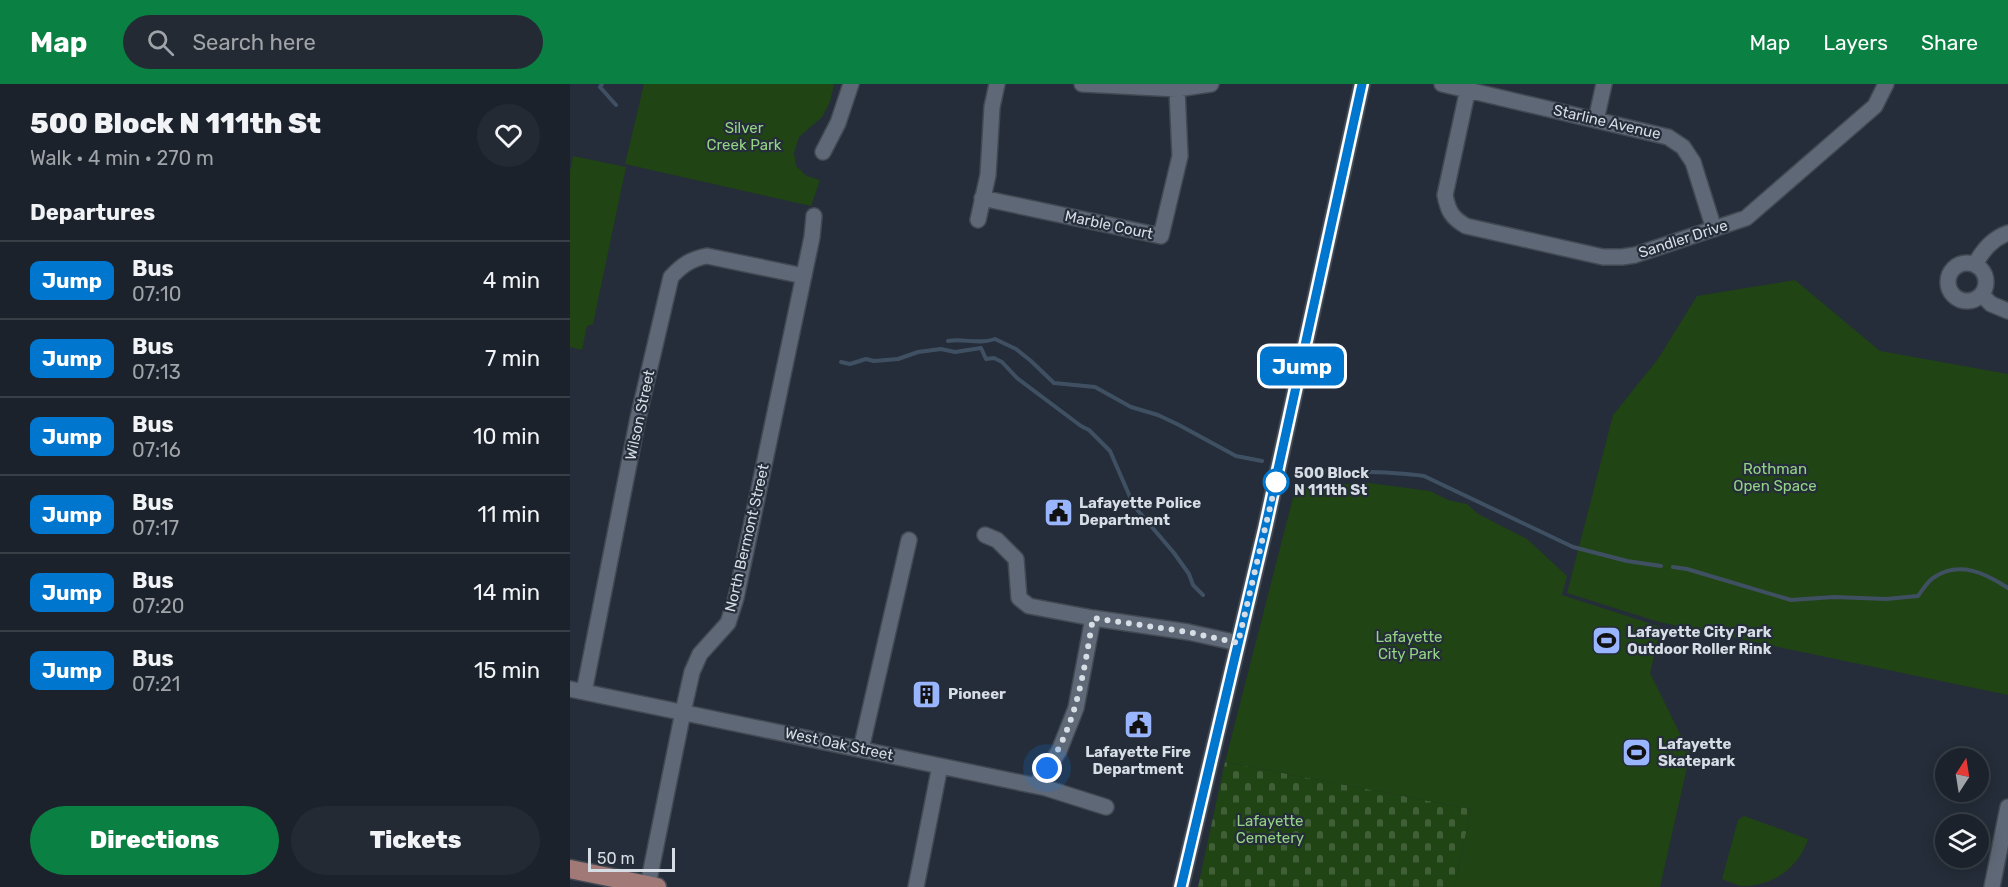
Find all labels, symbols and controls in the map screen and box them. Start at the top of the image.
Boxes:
search box [123,15,543,69]
text: Map [30,26,87,59]
icon: search [144,26,177,59]
text: Search here [192,29,316,56]
text: Map [1749,30,1790,55]
text: Layers [1823,30,1888,55]
text: Share [1921,30,1978,55]
street label: Starline Avenue [1551,101,1663,143]
button: heart [477,104,540,167]
text: 500 Block N 111th St [30,107,321,140]
park label: Silver Creek Park [707,119,782,154]
text: Walk · 4 min · 270 m [30,146,214,170]
text: Departures [30,199,155,226]
street label: Marble Court [1063,207,1155,243]
street label: Sandler Drive [1636,216,1730,262]
text: Bus [132,255,174,282]
text: 4 min [483,267,540,294]
text: Jump [42,268,102,293]
text: 07:10 [132,282,181,306]
text: Bus [132,333,174,360]
text: 7 min [485,345,540,372]
text: Jump [42,346,102,371]
line badge: Jump [1260,346,1344,386]
text: Jump [1272,354,1332,379]
text: 07:13 [132,360,181,384]
street label: Wilson Street [622,368,658,462]
text: Bus [132,411,174,438]
text: 10 min [473,423,540,450]
text: Jump [42,424,102,449]
text: 07:16 [132,438,181,462]
park label: Rothman Open Space [1733,460,1817,495]
street label: North Bermont Street [721,462,773,614]
place label: 500 Block N 111th St [1294,464,1369,499]
marker: 500 Block N 111th St [1263,469,1289,495]
text: Bus [132,489,174,516]
place label: Lafayette Police Department [1079,494,1201,529]
public building icon: Lafayette Police Department [1042,496,1074,528]
text: 11 min [478,501,540,528]
text: Jump [42,502,102,527]
text: 07:17 [132,516,179,540]
text: Bus [132,567,174,594]
text: 14 min [473,579,540,606]
text: Jump [42,580,102,605]
text: 07:20 [132,594,185,618]
place label: Lafayette City Park Outdoor Roller Rink [1627,623,1772,658]
sports icon: Lafayette City Park Outdoor Roller Rink [1590,625,1622,657]
park label: Lafayette City Park [1376,628,1442,663]
text: Bus [132,645,174,672]
text: 15 min [474,657,540,684]
text: Jump [42,658,102,683]
text: 07:21 [132,672,180,696]
building icon: Pioneer [911,678,943,710]
place label: Pioneer [948,685,1006,703]
public building icon: Lafayette Fire Department [1122,709,1154,741]
street label: West Oak Street [783,724,895,764]
place label: Lafayette Skatepark [1658,735,1735,770]
sports icon: Lafayette Skatepark [1621,737,1653,769]
place label: Lafayette Fire Department [1085,743,1191,778]
north arrow [1935,748,1989,802]
map controls [1935,748,1989,868]
your location [1032,753,1062,783]
button: Directions [30,806,279,875]
button: Tickets [291,806,540,875]
park label: Lafayette Cemetery [1236,812,1304,847]
button: layers [1935,814,1989,868]
scale bar [588,845,675,872]
text: 50 m [597,849,635,868]

